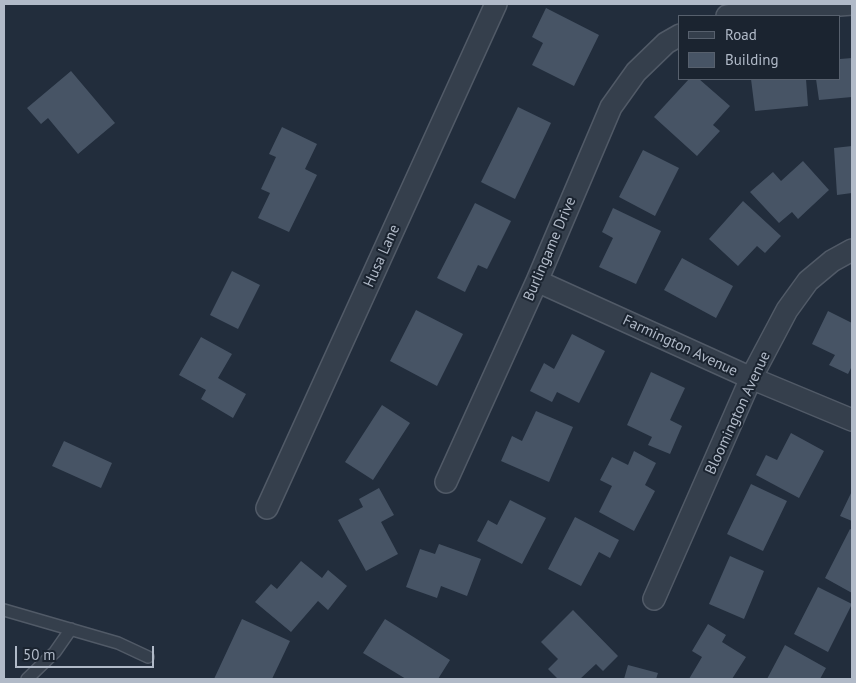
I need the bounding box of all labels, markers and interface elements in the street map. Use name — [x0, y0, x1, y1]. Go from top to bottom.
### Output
legend — [678, 15, 841, 80]
text: Road — [725, 25, 757, 44]
text: Building — [725, 50, 779, 69]
street label: Burlingame Drive — [520, 194, 580, 304]
street label: Husa Lane — [360, 222, 404, 290]
street label: Farmington Avenue — [620, 311, 740, 381]
street label: Bloomington Avenue — [702, 349, 774, 477]
scale bar — [18, 636, 156, 668]
text: 50 m — [23, 645, 56, 664]

